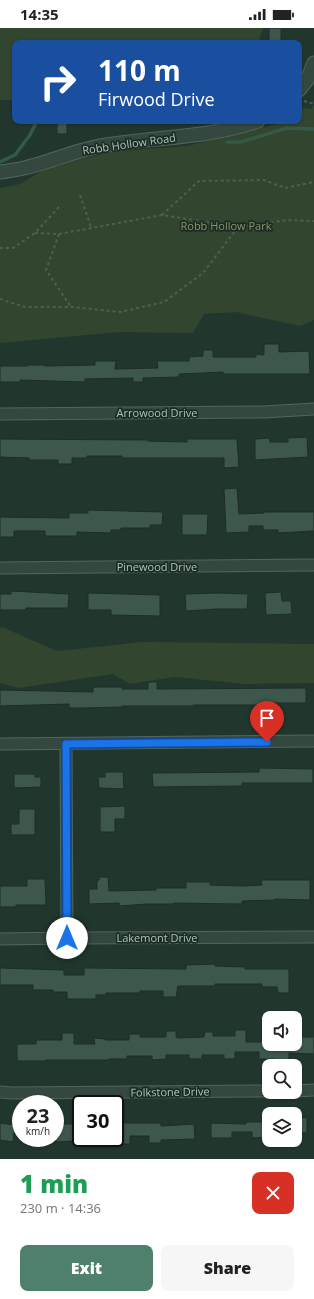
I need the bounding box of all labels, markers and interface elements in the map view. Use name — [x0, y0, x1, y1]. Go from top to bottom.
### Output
text: 14:35 — [20, 4, 59, 24]
text: 110 m — [98, 51, 181, 89]
icon: right — [32, 56, 84, 108]
text: Firwood Drive — [98, 87, 215, 111]
street label: Robb Hollow Road — [81, 130, 177, 157]
park label: Robb Hollow Park — [180, 218, 272, 233]
street label: Arrowood Drive — [117, 405, 197, 420]
street label: Pinewood Drive — [117, 559, 197, 574]
pin — [250, 701, 284, 742]
icon: arrive — [256, 707, 278, 729]
position arrow — [46, 917, 88, 959]
street label: Lakemont Drive — [116, 930, 198, 945]
map controls — [262, 1011, 302, 1147]
button: sound — [262, 1011, 302, 1051]
button: search — [262, 1059, 302, 1099]
street label: Folkstone Drive — [130, 1083, 210, 1100]
speed limit sign: 30 — [72, 1095, 124, 1147]
text: 23 — [27, 1102, 49, 1129]
button: layers — [262, 1107, 302, 1147]
text: km/h — [26, 1124, 50, 1138]
text: 1 min — [20, 1167, 88, 1200]
button: close — [252, 1172, 294, 1214]
text: 230 m · 14:36 — [20, 1199, 101, 1217]
button: Exit — [20, 1245, 153, 1291]
button: Share — [161, 1245, 294, 1291]

